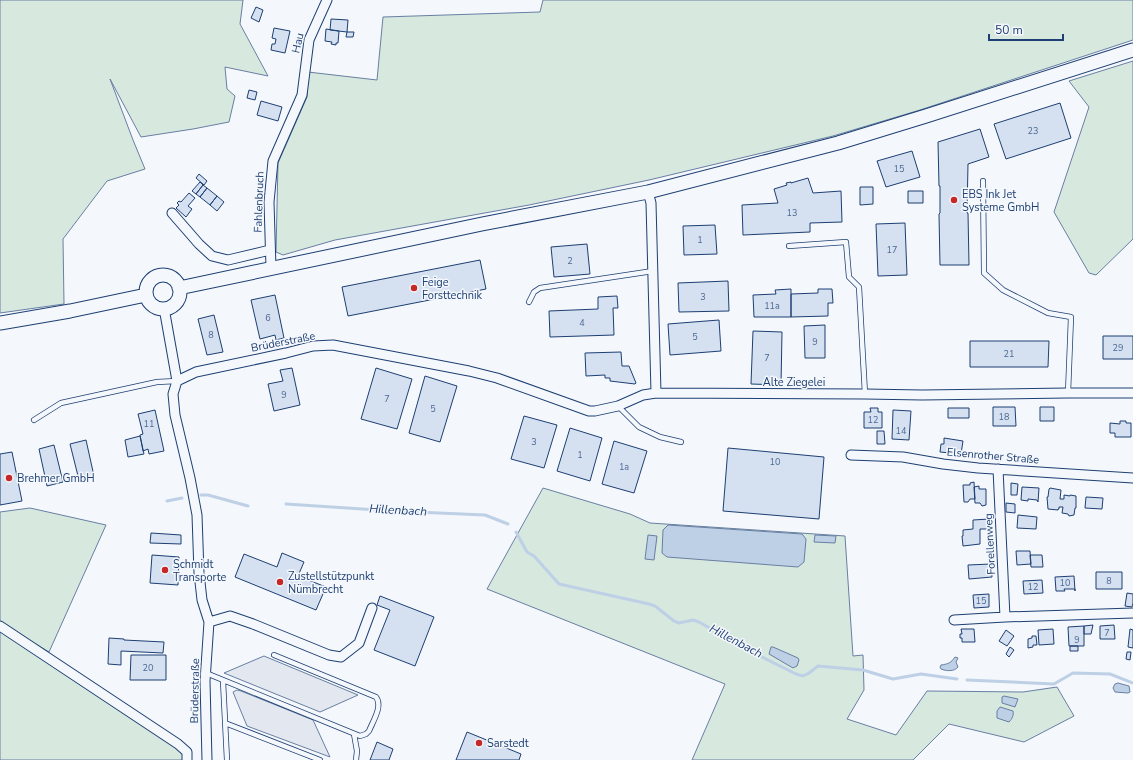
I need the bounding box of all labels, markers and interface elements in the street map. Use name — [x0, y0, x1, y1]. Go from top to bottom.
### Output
scale bar — [989, 16, 1063, 42]
text: 50 m — [995, 22, 1023, 38]
street label: Hau — [288, 31, 308, 55]
house number: 23 — [1028, 125, 1038, 137]
house number: 15 — [894, 163, 904, 175]
street label: Fahlenbruch — [250, 171, 268, 233]
place label: EBS Ink Jet Systeme GmbH — [962, 187, 1039, 215]
marker: EBS Ink Jet Systeme GmbH — [949, 195, 959, 205]
house number: 13 — [787, 207, 797, 219]
house number: 1 — [697, 234, 703, 246]
house number: 17 — [887, 244, 897, 256]
house number: 2 — [567, 255, 573, 267]
place label: Feige Forsttechnik — [422, 275, 483, 303]
marker: Feige Forsttechnik — [409, 283, 419, 293]
house number: 3 — [700, 291, 706, 303]
house number: 11a — [764, 300, 780, 312]
house number: 6 — [265, 312, 271, 324]
house number: 4 — [579, 317, 585, 329]
street label: Brüderstraße — [250, 328, 317, 356]
house number: 8 — [208, 329, 214, 341]
house number: 5 — [692, 331, 698, 343]
house number: 9 — [812, 336, 818, 348]
house number: 29 — [1113, 342, 1123, 354]
house number: 21 — [1004, 348, 1014, 360]
house number: 7 — [764, 352, 770, 364]
street label: Alte Ziegelei — [763, 375, 825, 390]
house number: 9 — [281, 389, 287, 401]
house number: 7 — [384, 393, 390, 405]
house number: 5 — [430, 403, 436, 415]
house number: 18 — [999, 411, 1009, 423]
house number: 12 — [868, 414, 878, 426]
house number: 11 — [144, 418, 154, 430]
house number: 14 — [896, 425, 907, 437]
house number: 3 — [531, 436, 537, 448]
street label: Elsenrother Straße — [946, 444, 1040, 468]
house number: 1 — [577, 449, 583, 461]
house number: 10 — [770, 456, 780, 468]
house number: 1a — [619, 461, 629, 473]
place label: Brehmer GmbH — [17, 471, 95, 486]
marker: Brehmer GmbH — [4, 473, 14, 483]
water label: Hillenbach — [369, 500, 428, 520]
street label: Forellenweg — [981, 513, 999, 575]
place label: Schmidt Transporte — [173, 557, 227, 585]
marker: Schmidt Transporte — [160, 565, 170, 575]
place label: Zustellstützpunkt Nümbrecht — [288, 569, 374, 597]
house number: 8 — [1106, 575, 1112, 587]
marker: Zustellstützpunkt Nümbrecht — [275, 577, 285, 587]
house number: 10 — [1060, 577, 1070, 589]
house number: 12 — [1028, 581, 1038, 593]
house number: 15 — [976, 595, 986, 607]
water label: Hillenbach — [707, 620, 765, 662]
house number: 7 — [1104, 627, 1110, 639]
house number: 9 — [1074, 634, 1080, 646]
street label: Brüderstraße — [187, 658, 203, 724]
house number: 20 — [143, 662, 153, 674]
place label: Sarstedt — [487, 736, 529, 751]
marker: Sarstedt — [474, 738, 484, 748]

